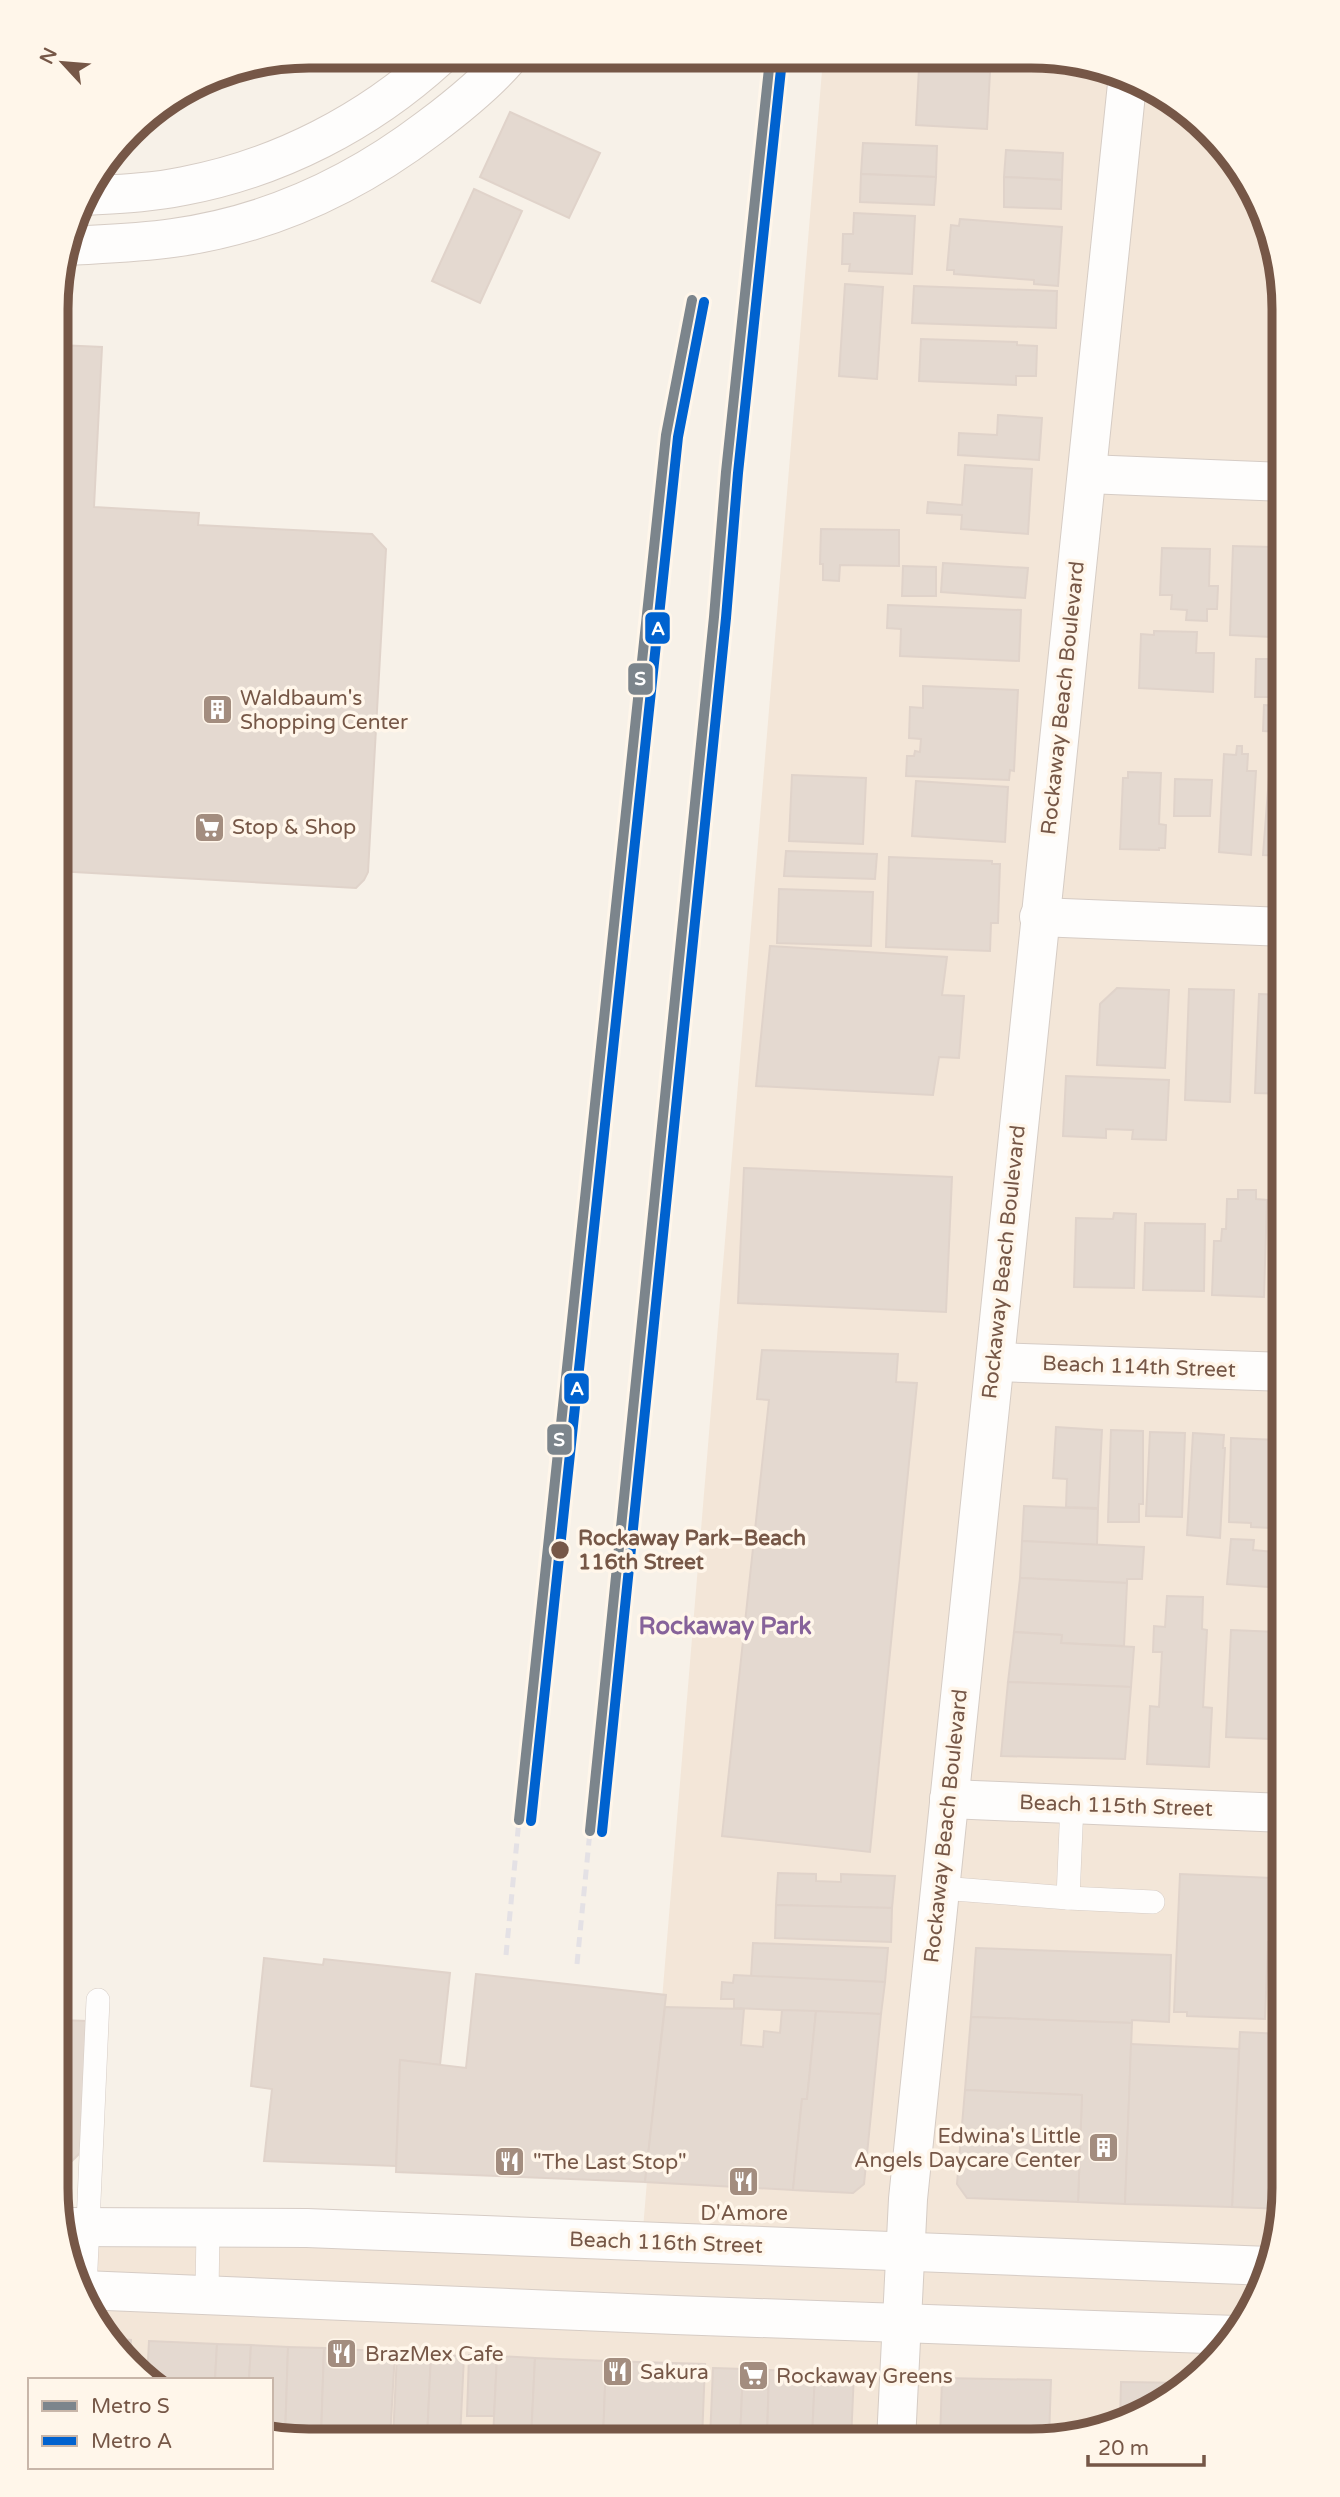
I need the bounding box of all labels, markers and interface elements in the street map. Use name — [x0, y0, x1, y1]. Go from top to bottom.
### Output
north arrow — [28, 28, 98, 98]
text: N — [35, 44, 62, 68]
street label: Rockaway Beach Boulevard — [1036, 560, 1090, 836]
line badge: A — [644, 611, 671, 645]
text: A — [651, 618, 665, 640]
line badge: S — [627, 662, 654, 696]
text: S — [634, 668, 646, 690]
place label: Waldbaum's Shopping Center — [240, 686, 408, 735]
building icon: Waldbaum's Shopping Center — [200, 693, 234, 727]
supermarket icon: Stop & Shop — [192, 810, 226, 844]
place label: Stop & Shop — [232, 815, 356, 840]
street label: Rockaway Beach Boulevard — [977, 1124, 1031, 1400]
street label: Beach 114th Street — [1042, 1351, 1236, 1383]
line badge: A — [563, 1372, 590, 1405]
text: A — [570, 1378, 584, 1400]
line badge: S — [546, 1423, 573, 1456]
text: S — [553, 1429, 565, 1451]
place label: Rockaway Park–Beach 116th Street — [578, 1526, 806, 1575]
marker: Rockaway Park–Beach 116th Street — [549, 1539, 571, 1561]
district label: Rockaway Park — [638, 1612, 812, 1641]
street label: Rockaway Beach Boulevard — [919, 1688, 973, 1964]
street label: Beach 115th Street — [1019, 1790, 1213, 1822]
place label: Edwina's Little Angels Daycare Center — [854, 2124, 1081, 2173]
building icon: Edwina's Little Angels Daycare Center — [1087, 2131, 1121, 2165]
restaurant icon: "The Last Stop" — [493, 2145, 527, 2179]
place label: "The Last Stop" — [533, 2150, 687, 2175]
restaurant icon: D'Amore — [727, 2164, 761, 2198]
place label: D'Amore — [700, 2201, 788, 2226]
street label: Beach 116th Street — [569, 2227, 763, 2259]
restaurant icon: BrazMex Cafe — [325, 2337, 359, 2371]
place label: BrazMex Cafe — [365, 2342, 504, 2367]
restaurant icon: Sakura — [600, 2355, 634, 2389]
supermarket icon: Rockaway Greens — [736, 2359, 770, 2393]
place label: Sakura — [640, 2360, 709, 2385]
place label: Rockaway Greens — [776, 2364, 953, 2389]
legend — [28, 2378, 273, 2469]
text: Metro S — [91, 2394, 170, 2419]
scale bar — [1088, 2424, 1204, 2468]
text: Metro A — [91, 2429, 173, 2454]
text: 20 m — [1098, 2436, 1149, 2461]

